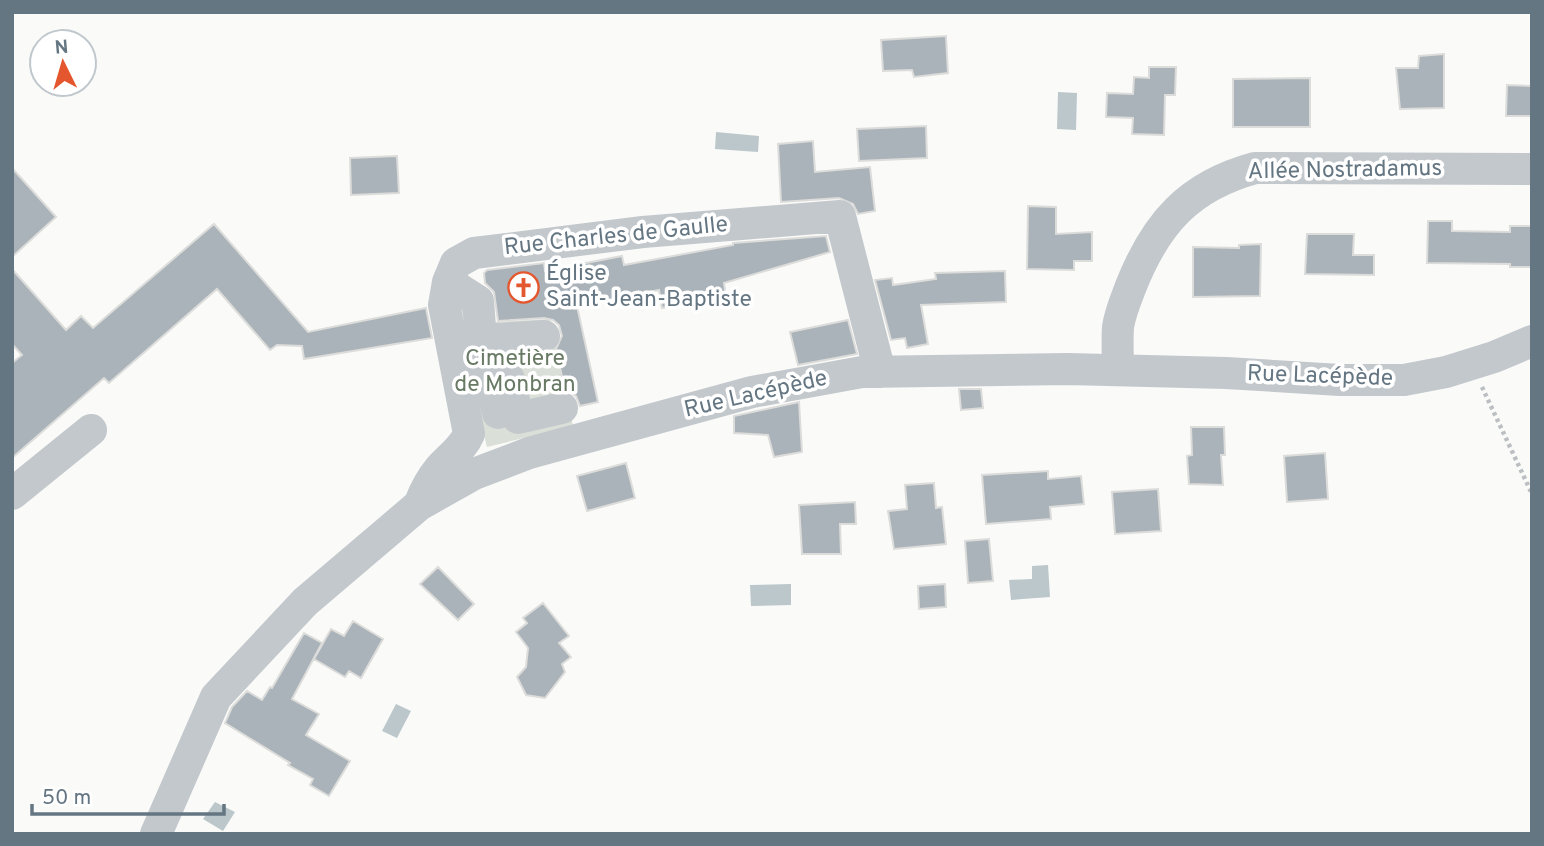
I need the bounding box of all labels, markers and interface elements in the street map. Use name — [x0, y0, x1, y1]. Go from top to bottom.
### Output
north arrow — [28, 28, 98, 98]
text: N — [54, 36, 70, 61]
street label: Allée Nostradamus — [1247, 155, 1443, 187]
street label: Rue Charles de Gaulle — [503, 211, 729, 263]
place label: Église Saint-Jean-Baptiste — [546, 259, 752, 315]
church icon: Église Saint-Jean-Baptiste — [506, 270, 540, 304]
park label: Cimetière de Monbran — [454, 345, 576, 400]
street label: Rue Lacépède — [1247, 360, 1393, 394]
street label: Rue Lacépède — [682, 364, 830, 426]
scale bar — [32, 772, 224, 816]
text: 50 m — [42, 785, 91, 812]

